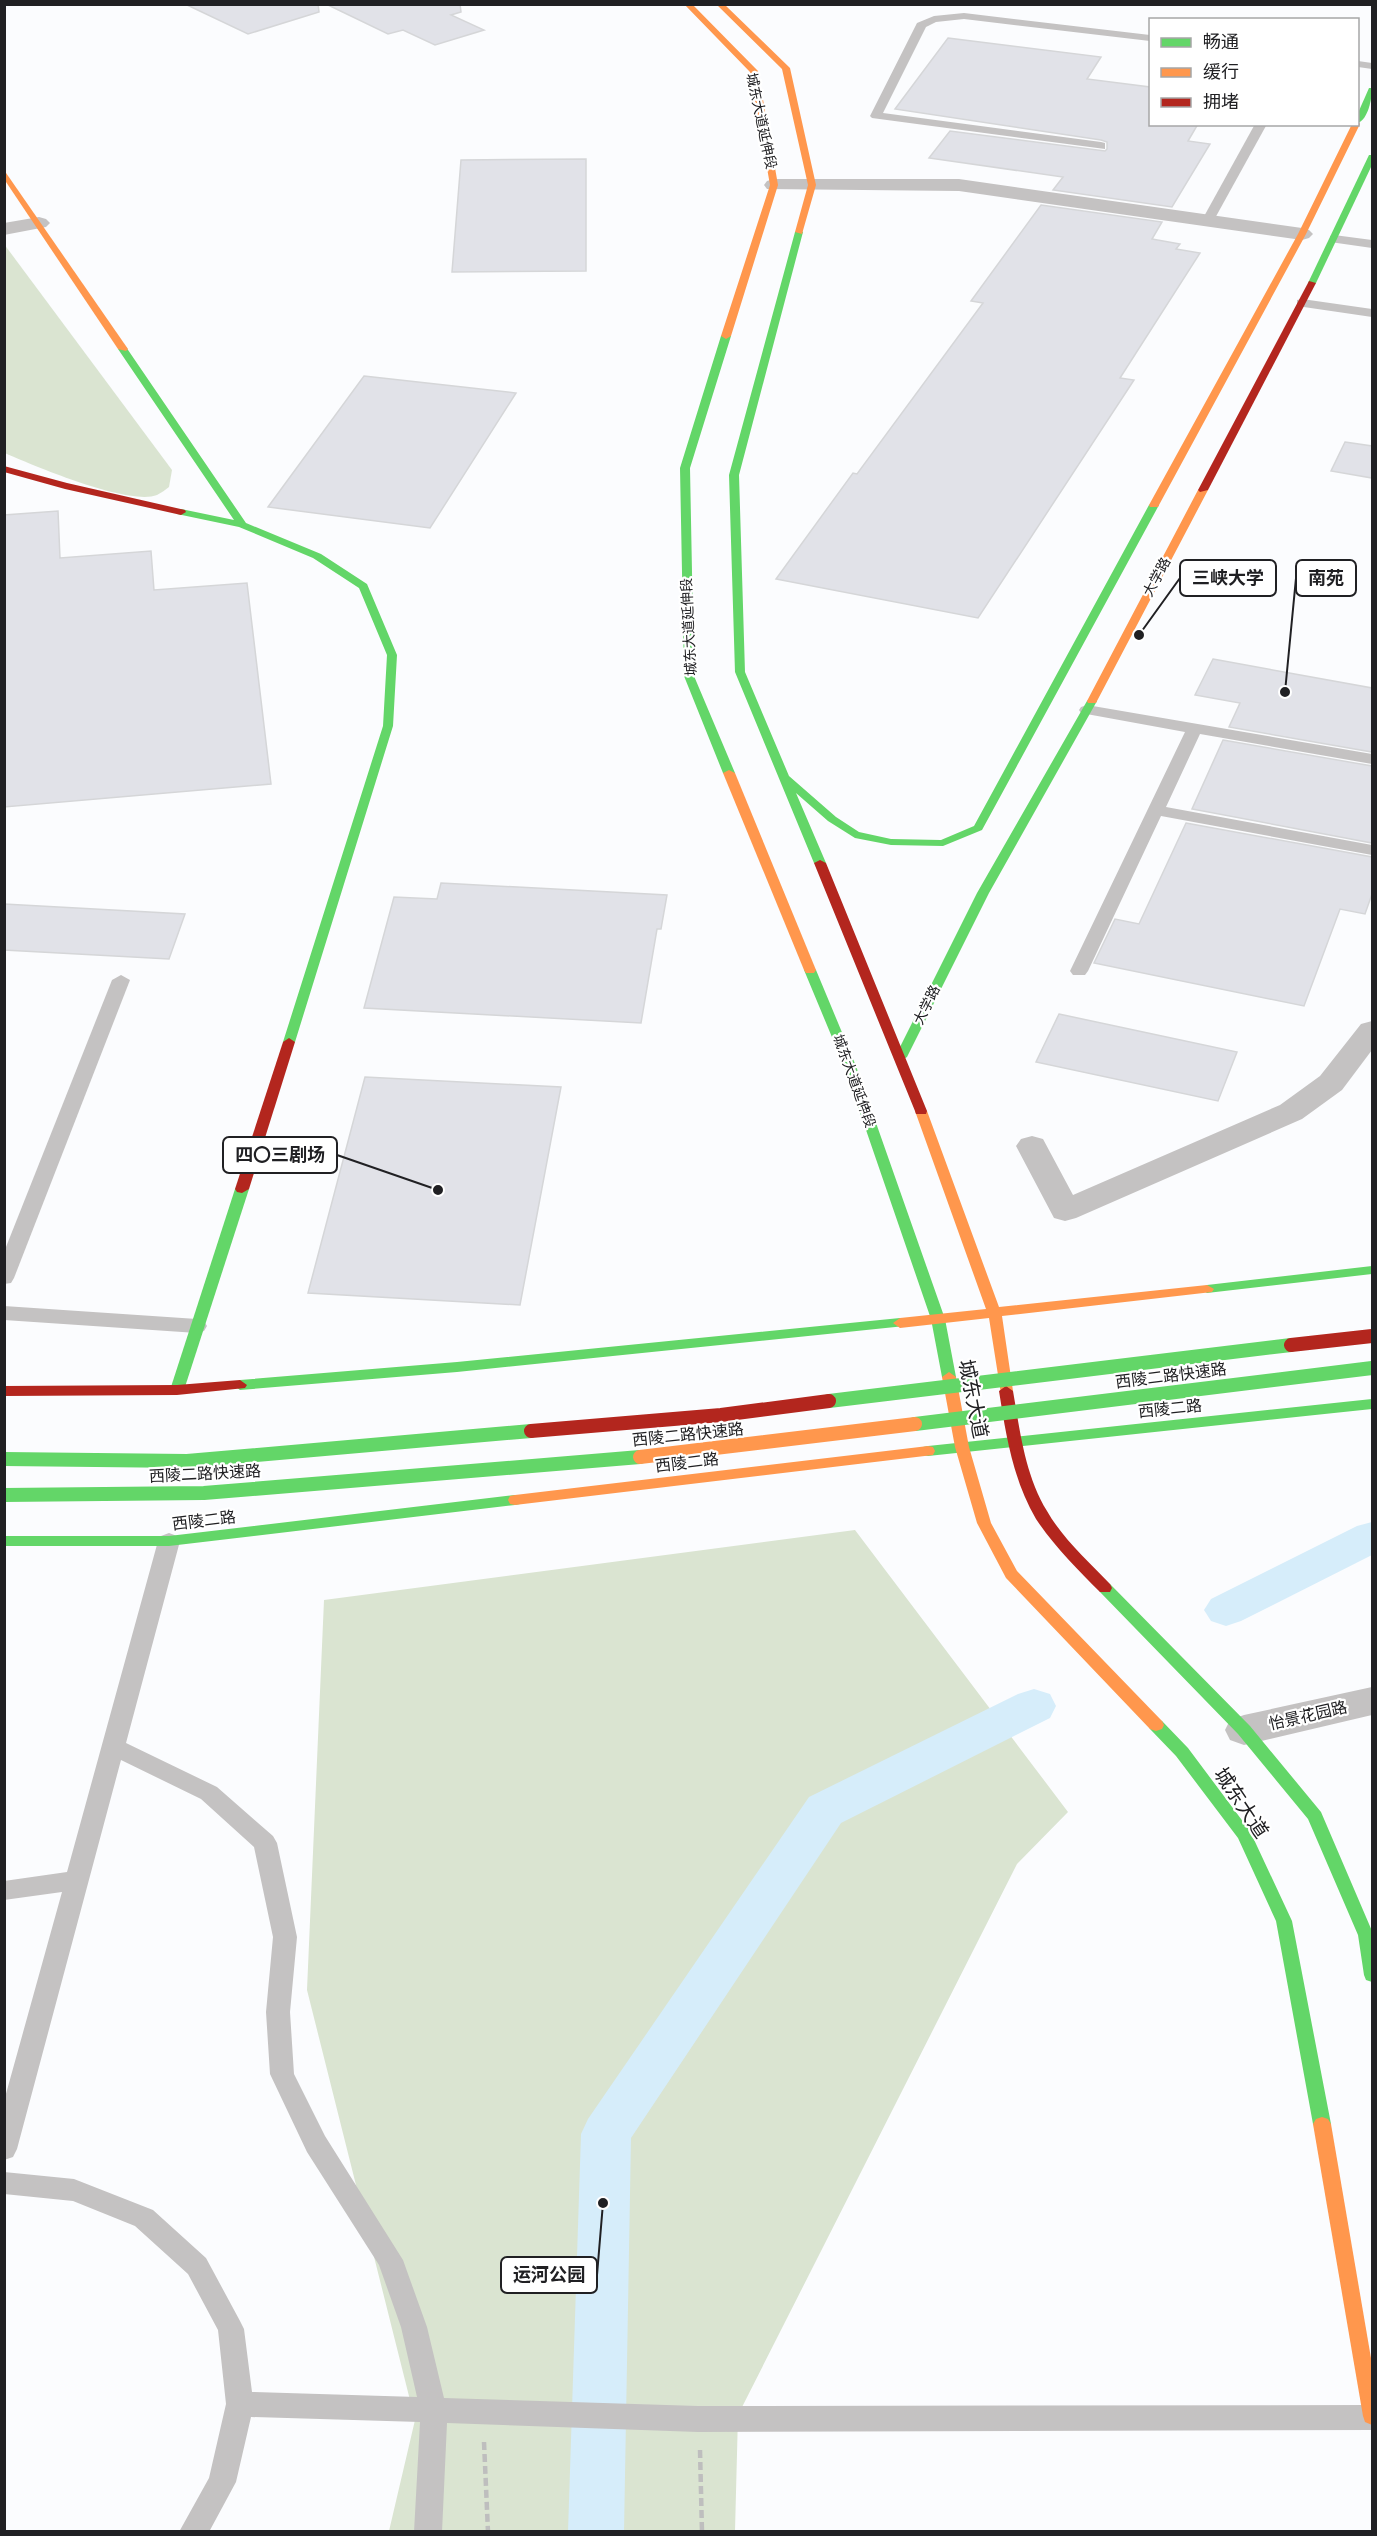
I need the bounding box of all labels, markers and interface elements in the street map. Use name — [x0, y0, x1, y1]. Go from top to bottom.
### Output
legend — [1149, 18, 1359, 126]
text: 畅通 — [1203, 30, 1239, 54]
text: 缓行 — [1203, 60, 1239, 84]
street label: 城东大道延伸段 — [742, 71, 780, 171]
text: 拥堵 — [1203, 90, 1239, 114]
street label: 大学路 — [1139, 554, 1175, 600]
callout: 三峡大学 — [1180, 560, 1276, 596]
callout: 南苑 — [1296, 560, 1356, 596]
text: 三峡大学 — [1192, 566, 1264, 590]
text: 南苑 — [1308, 566, 1344, 590]
street label: 城东大道延伸段 — [677, 578, 701, 676]
street label: 大学路 — [909, 982, 945, 1028]
street label: 城东大道延伸段 — [828, 1032, 880, 1130]
callout: 四〇三剧场 — [223, 1137, 337, 1173]
text: 四〇三剧场 — [235, 1143, 325, 1167]
street label: 城东大道 — [952, 1357, 994, 1441]
street label: 西陵二路快速路 — [1114, 1358, 1228, 1394]
street label: 西陵二路 — [1137, 1395, 1203, 1423]
street label: 西陵二路快速路 — [631, 1418, 745, 1452]
street label: 西陵二路 — [654, 1448, 720, 1478]
street label: 西陵二路快速路 — [148, 1460, 262, 1488]
street label: 西陵二路 — [171, 1506, 237, 1536]
street label: 怡景花园路 — [1267, 1696, 1349, 1736]
street label: 城东大道 — [1207, 1762, 1275, 1844]
callout: 运河公园 — [501, 2257, 597, 2293]
text: 运河公园 — [513, 2263, 585, 2287]

